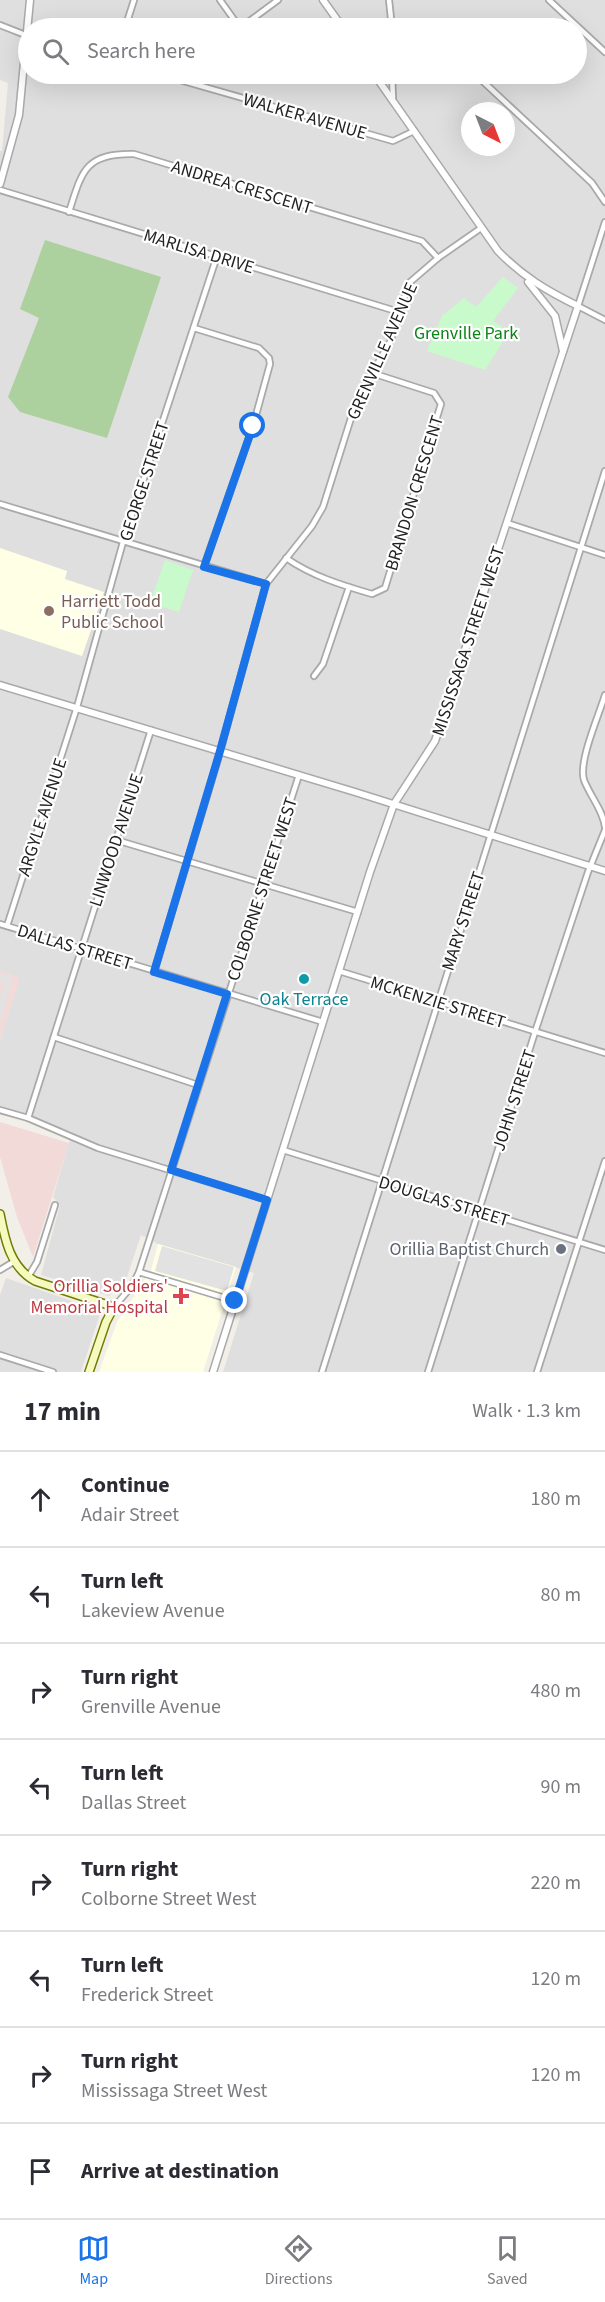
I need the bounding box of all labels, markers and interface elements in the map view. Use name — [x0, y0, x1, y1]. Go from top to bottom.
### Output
search box — [18, 18, 587, 84]
icon: search — [39, 35, 72, 68]
text: Search here — [87, 35, 195, 67]
street label: WALKER AVENUE — [240, 87, 370, 146]
north arrow — [461, 102, 515, 156]
street label: ANDREA CRESCENT — [168, 154, 316, 221]
street label: MARLISA DRIVE — [141, 223, 257, 280]
street label: GRENVILLE AVENUE — [341, 278, 424, 424]
park label: Grenville Park — [414, 321, 518, 346]
route start — [239, 412, 265, 438]
street label: BRANDON CRESCENT — [379, 412, 450, 574]
street label: GEORGE STREET — [113, 418, 176, 544]
street label: MISSISSAGA STREET WEST — [426, 543, 511, 739]
place label: Harriett Todd Public School — [61, 589, 163, 635]
marker: Harriett Todd Public School — [42, 604, 56, 618]
street label: ARGYLE AVENUE — [12, 755, 73, 879]
street label: LINWOOD AVENUE — [83, 770, 150, 910]
street label: COLBORNE STREET WEST — [221, 794, 304, 984]
street label: MARY STREET — [436, 868, 491, 974]
street label: DALLAS STREET — [14, 918, 136, 977]
street label: MCKENZIE STREET — [367, 970, 509, 1035]
marker: Oak Terrace — [297, 972, 311, 986]
place label: Oak Terrace — [260, 987, 348, 1012]
street label: JOHN STREET — [486, 1046, 543, 1154]
street label: DOUGLAS STREET — [376, 1170, 513, 1233]
place label: Orillia Baptist Church — [389, 1237, 549, 1262]
marker: Orillia Baptist Church — [554, 1242, 568, 1256]
place label: Orillia Soldiers' Memorial Hospital — [31, 1274, 168, 1320]
marker: Orillia Soldiers' Memorial Hospital — [172, 1287, 190, 1305]
route end — [221, 1287, 247, 1313]
text: 17 min — [24, 1393, 101, 1430]
text: Walk · 1.3 km — [472, 1397, 581, 1425]
text: Continue — [81, 1469, 170, 1501]
icon: ahead — [24, 1483, 57, 1516]
text: 180 m — [531, 1485, 581, 1513]
text: Adair Street — [81, 1501, 179, 1529]
text: Turn left — [81, 1565, 163, 1597]
icon: left — [24, 1579, 57, 1612]
text: 80 m — [541, 1581, 581, 1609]
text: Lakeview Avenue — [81, 1597, 225, 1625]
text: Turn right — [81, 1661, 178, 1693]
icon: right — [24, 1675, 57, 1708]
text: 480 m — [531, 1677, 581, 1705]
text: Grenville Avenue — [81, 1693, 221, 1721]
text: Turn left — [81, 1757, 163, 1789]
icon: left — [24, 1771, 57, 1804]
text: 90 m — [541, 1773, 581, 1801]
text: Dallas Street — [81, 1789, 186, 1817]
text: Turn right — [81, 1853, 178, 1885]
icon: right — [24, 1867, 57, 1900]
text: 220 m — [531, 1869, 581, 1897]
text: Colborne Street West — [81, 1885, 257, 1913]
text: Turn left — [81, 1949, 163, 1981]
icon: left — [24, 1963, 57, 1996]
text: 120 m — [531, 1965, 581, 1993]
text: Frederick Street — [81, 1981, 213, 2009]
text: Turn right — [81, 2045, 178, 2077]
icon: right — [24, 2059, 57, 2092]
text: 120 m — [531, 2061, 581, 2089]
text: Mississaga Street West — [81, 2077, 267, 2105]
icon: arrive — [24, 2155, 57, 2188]
text: Arrive at destination — [81, 2155, 279, 2187]
tab: Map — [77, 2232, 110, 2290]
tab: Directions — [265, 2232, 332, 2290]
tab: Saved — [487, 2232, 528, 2290]

